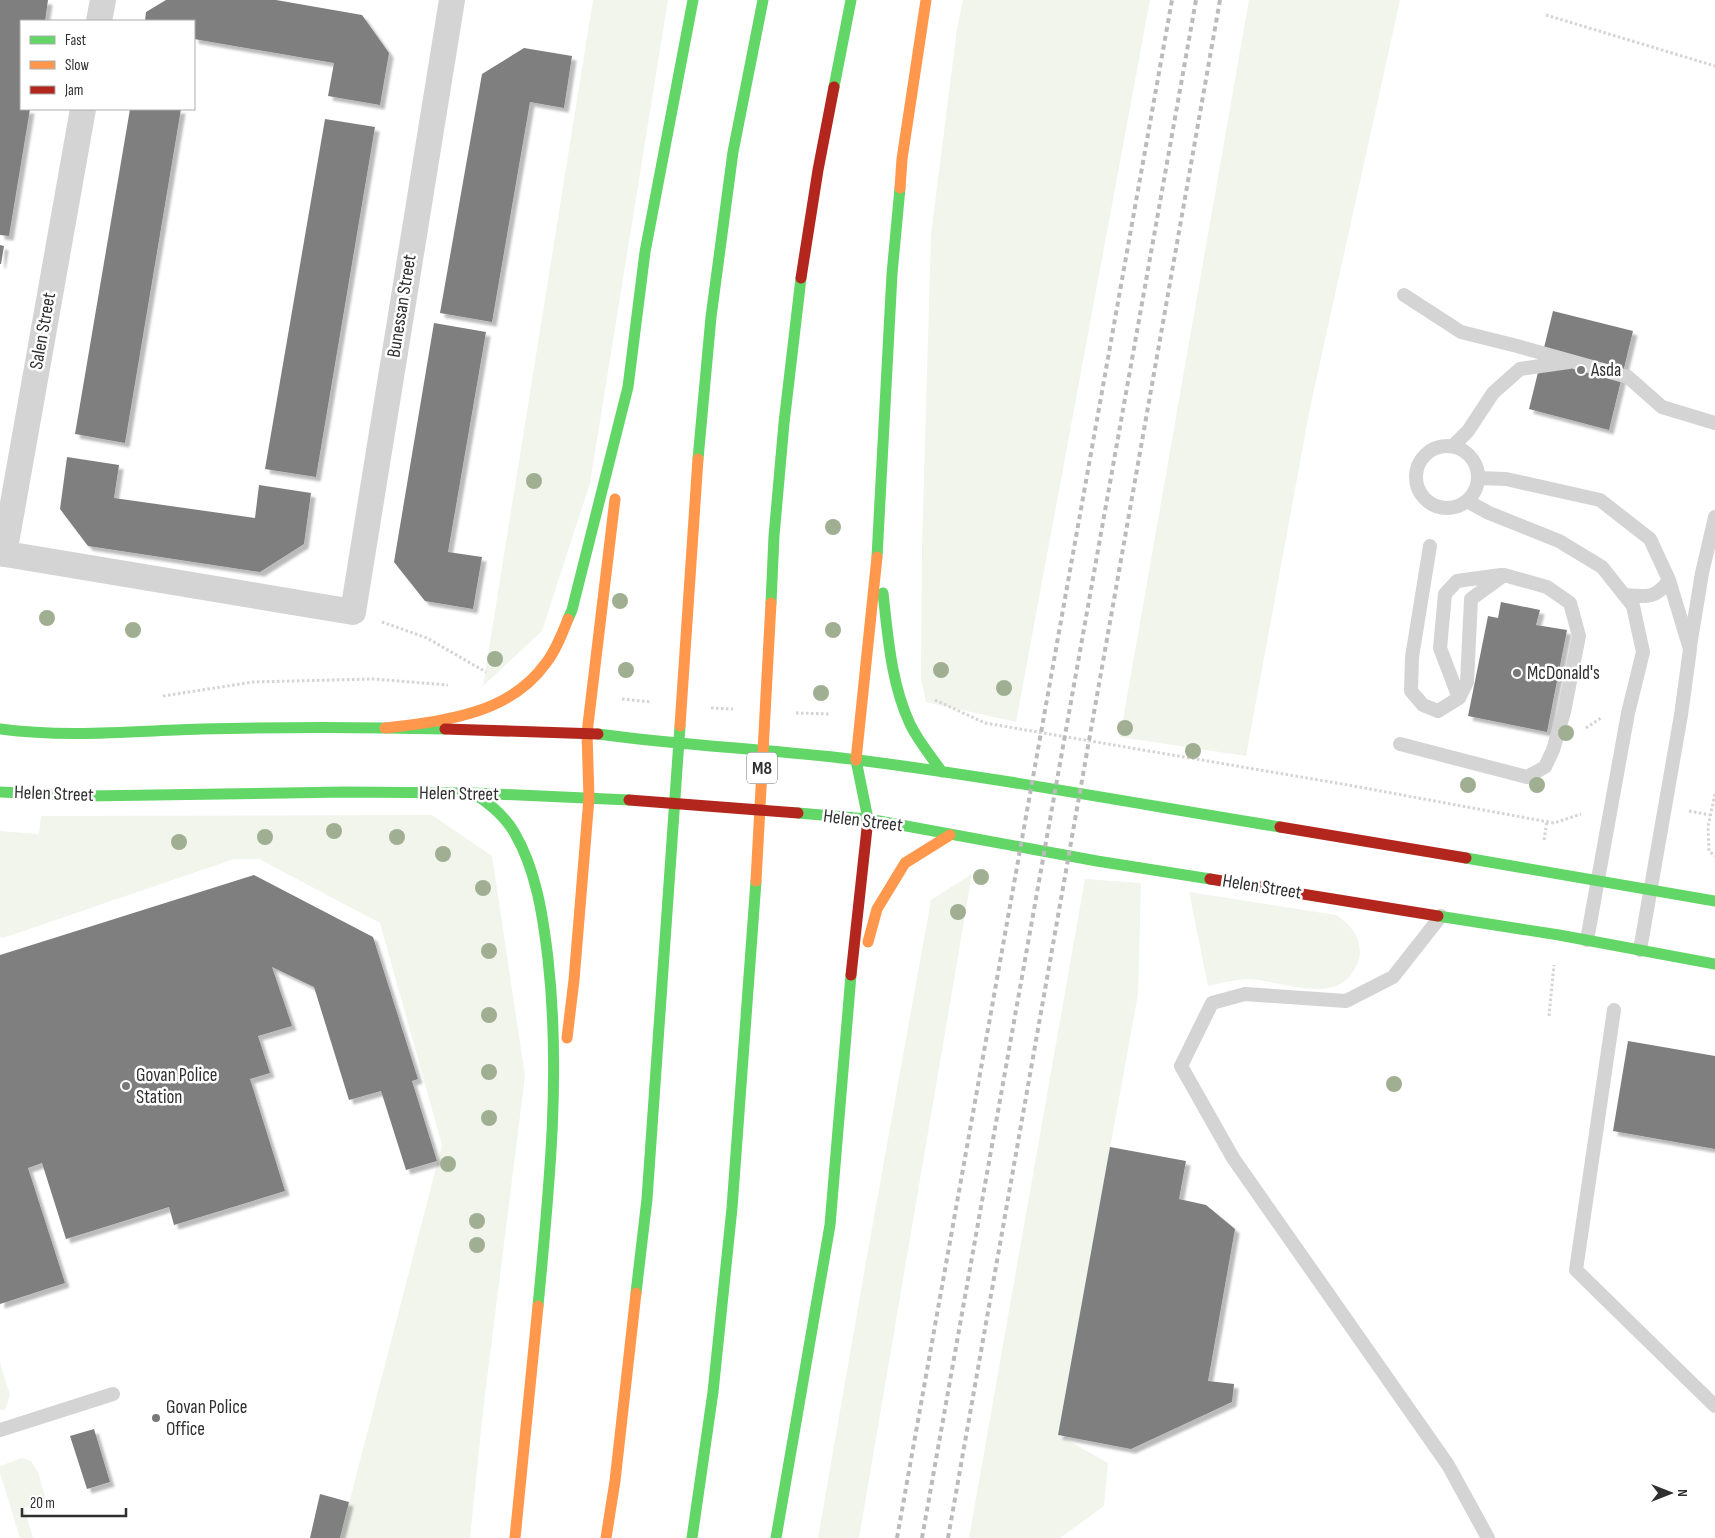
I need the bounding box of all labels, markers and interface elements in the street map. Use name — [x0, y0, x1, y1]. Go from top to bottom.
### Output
legend — [20, 20, 195, 110]
text: Fast — [65, 31, 87, 50]
text: Slow — [65, 56, 89, 75]
text: Jam — [64, 81, 83, 100]
street label: Bunessan Street — [382, 253, 422, 359]
street label: Salen Street — [25, 290, 61, 371]
place label: Asda — [1590, 359, 1621, 382]
marker: Asda — [1575, 364, 1587, 376]
place label: McDonald's — [1527, 662, 1600, 685]
marker: McDonald's — [1511, 667, 1523, 679]
road number: M8 — [747, 752, 777, 784]
street label: Helen Street — [14, 781, 94, 807]
street label: Helen Street — [419, 782, 499, 806]
street label: Helen Street — [822, 805, 904, 837]
street label: Helen Street — [1221, 869, 1303, 905]
place label: Govan Police Station — [136, 1064, 217, 1109]
marker: Govan Police Station — [120, 1080, 132, 1092]
place label: Govan Police Office — [166, 1396, 247, 1441]
marker: Govan Police Office — [150, 1412, 162, 1424]
north arrow — [1645, 1468, 1695, 1518]
scale bar — [22, 1486, 126, 1518]
text: N — [1674, 1489, 1691, 1497]
text: 20 m — [30, 1494, 55, 1513]

